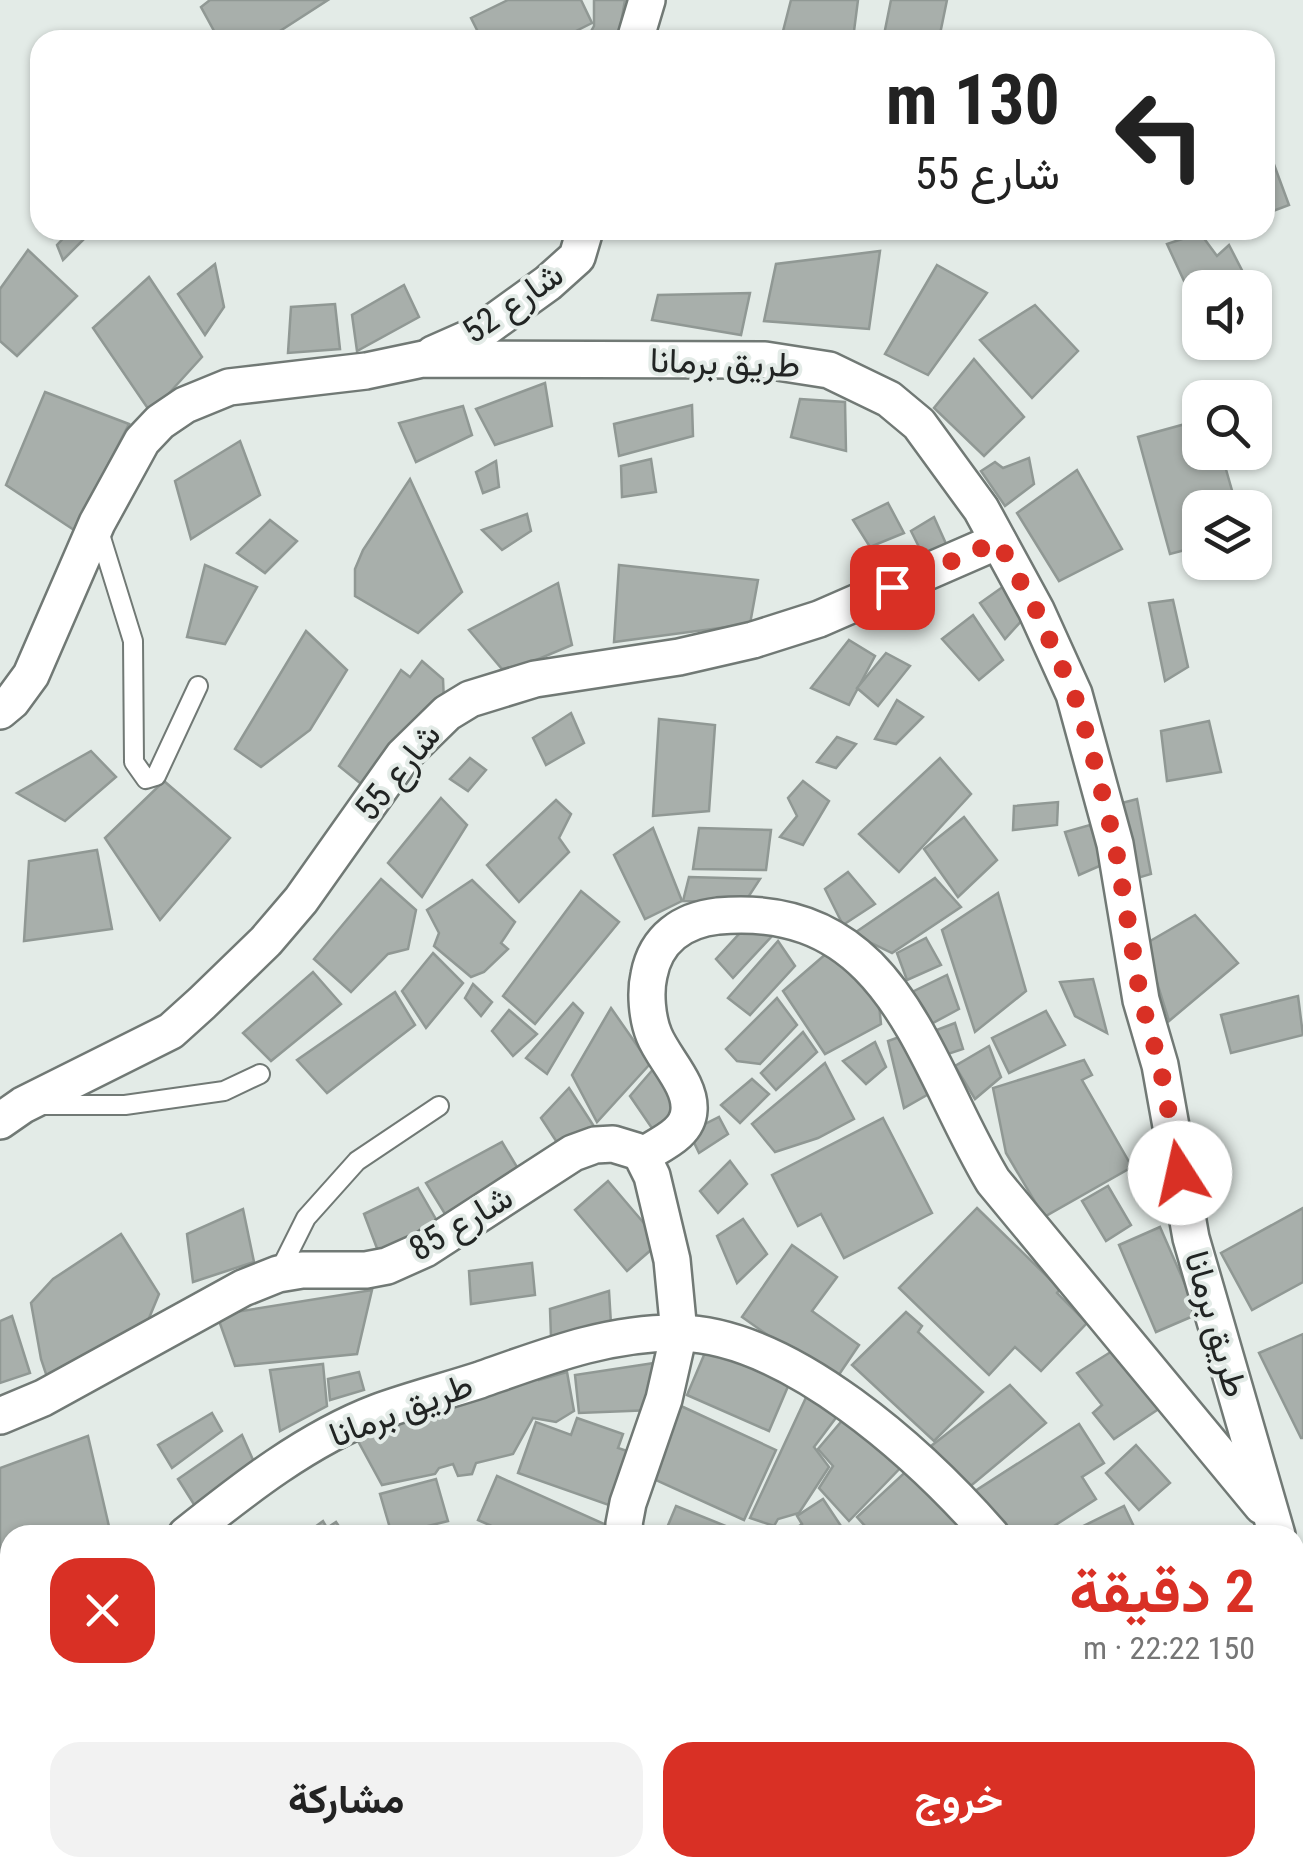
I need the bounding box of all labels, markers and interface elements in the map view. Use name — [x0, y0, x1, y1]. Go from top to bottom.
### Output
text: 130 m — [886, 59, 1060, 141]
icon: left — [1095, 70, 1225, 200]
text: شارع 55 — [915, 147, 1060, 200]
street label: شارع 52 — [455, 254, 573, 355]
map controls — [1182, 270, 1272, 580]
button: sound — [1182, 270, 1272, 360]
street label: طريق برمانا — [649, 340, 801, 387]
button: search — [1182, 380, 1272, 470]
button: layers — [1182, 490, 1272, 580]
pin — [850, 545, 935, 630]
icon: arrive — [865, 560, 920, 615]
street label: شارع 55 — [347, 715, 452, 831]
position arrow — [1128, 1121, 1232, 1225]
street label: شارع 85 — [402, 1176, 522, 1272]
street label: طريق برمانا — [1175, 1246, 1256, 1402]
street label: طريق برمانا — [323, 1364, 479, 1457]
text: 2 دقيقة — [1069, 1556, 1255, 1627]
button: close — [50, 1558, 155, 1663]
text: 150 m · 22:22 — [1083, 1629, 1255, 1667]
button: مشاركة — [50, 1742, 643, 1857]
button: خروج — [663, 1742, 1255, 1857]

